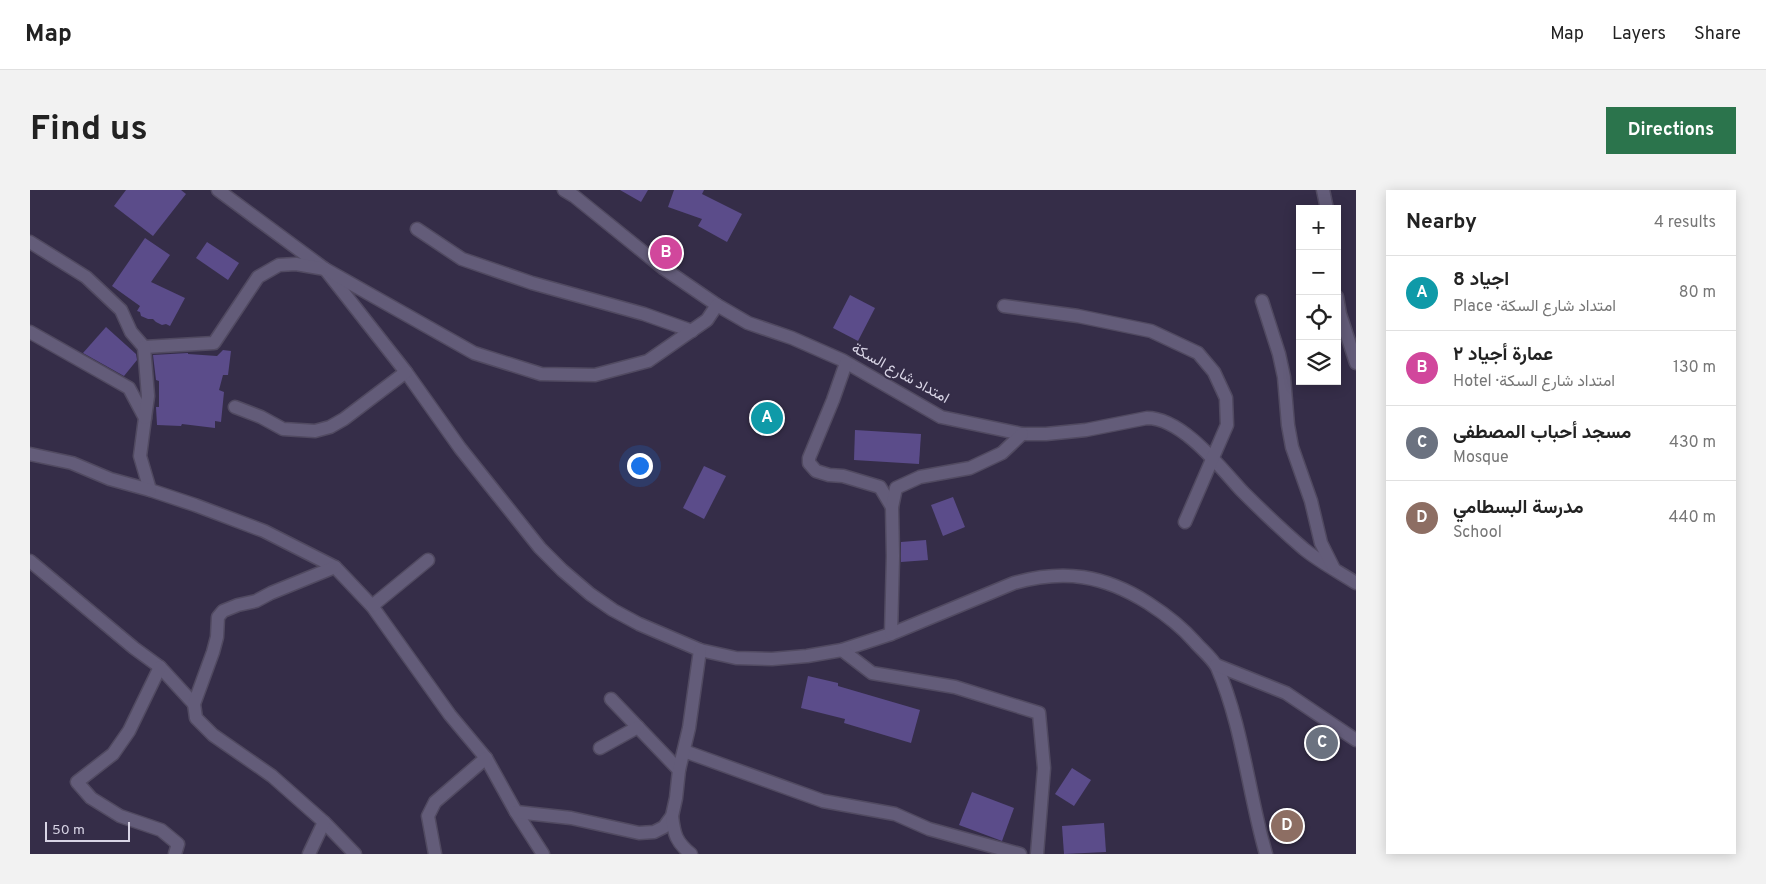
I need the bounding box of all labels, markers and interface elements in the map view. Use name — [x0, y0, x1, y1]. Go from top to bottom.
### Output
text: Map — [25, 20, 72, 50]
text: Map — [1550, 23, 1584, 46]
text: Layers — [1612, 23, 1666, 46]
text: Share — [1694, 23, 1741, 46]
button: Directions — [1606, 107, 1736, 154]
text: Find us — [30, 108, 148, 152]
map controls — [1296, 205, 1341, 385]
button: + — [1296, 205, 1341, 250]
text: Nearby — [1406, 209, 1477, 236]
text: 4 results — [1654, 213, 1716, 233]
pin: B — [650, 234, 682, 272]
button: − — [1296, 250, 1341, 295]
text: اجياد 8 — [1453, 268, 1509, 292]
text: A — [1416, 283, 1428, 303]
text: 80 m — [1679, 283, 1716, 303]
button: locate — [1296, 295, 1341, 340]
text: Place · امتداد شارع السكة — [1453, 297, 1616, 317]
street label: امتداد شارع السكة — [848, 339, 952, 409]
button: layers — [1296, 340, 1341, 385]
text: عمارة أجياد ٢ — [1453, 343, 1553, 367]
text: B — [1416, 358, 1428, 378]
text: 130 m — [1673, 358, 1716, 378]
text: Hotel · امتداد شارع السكة — [1453, 372, 1615, 392]
pin: A — [751, 399, 783, 437]
text: مسجد أحباب المصطفى — [1453, 421, 1631, 445]
text: C — [1417, 433, 1427, 453]
text: 430 m — [1669, 433, 1716, 453]
text: Mosque — [1453, 448, 1509, 468]
your location — [627, 453, 653, 479]
text: مدرسة البسطامي — [1453, 496, 1584, 520]
text: D — [1416, 508, 1428, 528]
text: 440 m — [1669, 508, 1716, 528]
text: School — [1453, 523, 1502, 543]
pin: C — [1306, 724, 1338, 762]
pin: D — [1271, 807, 1303, 845]
scale bar — [45, 819, 130, 842]
text: 50 m — [52, 822, 85, 839]

